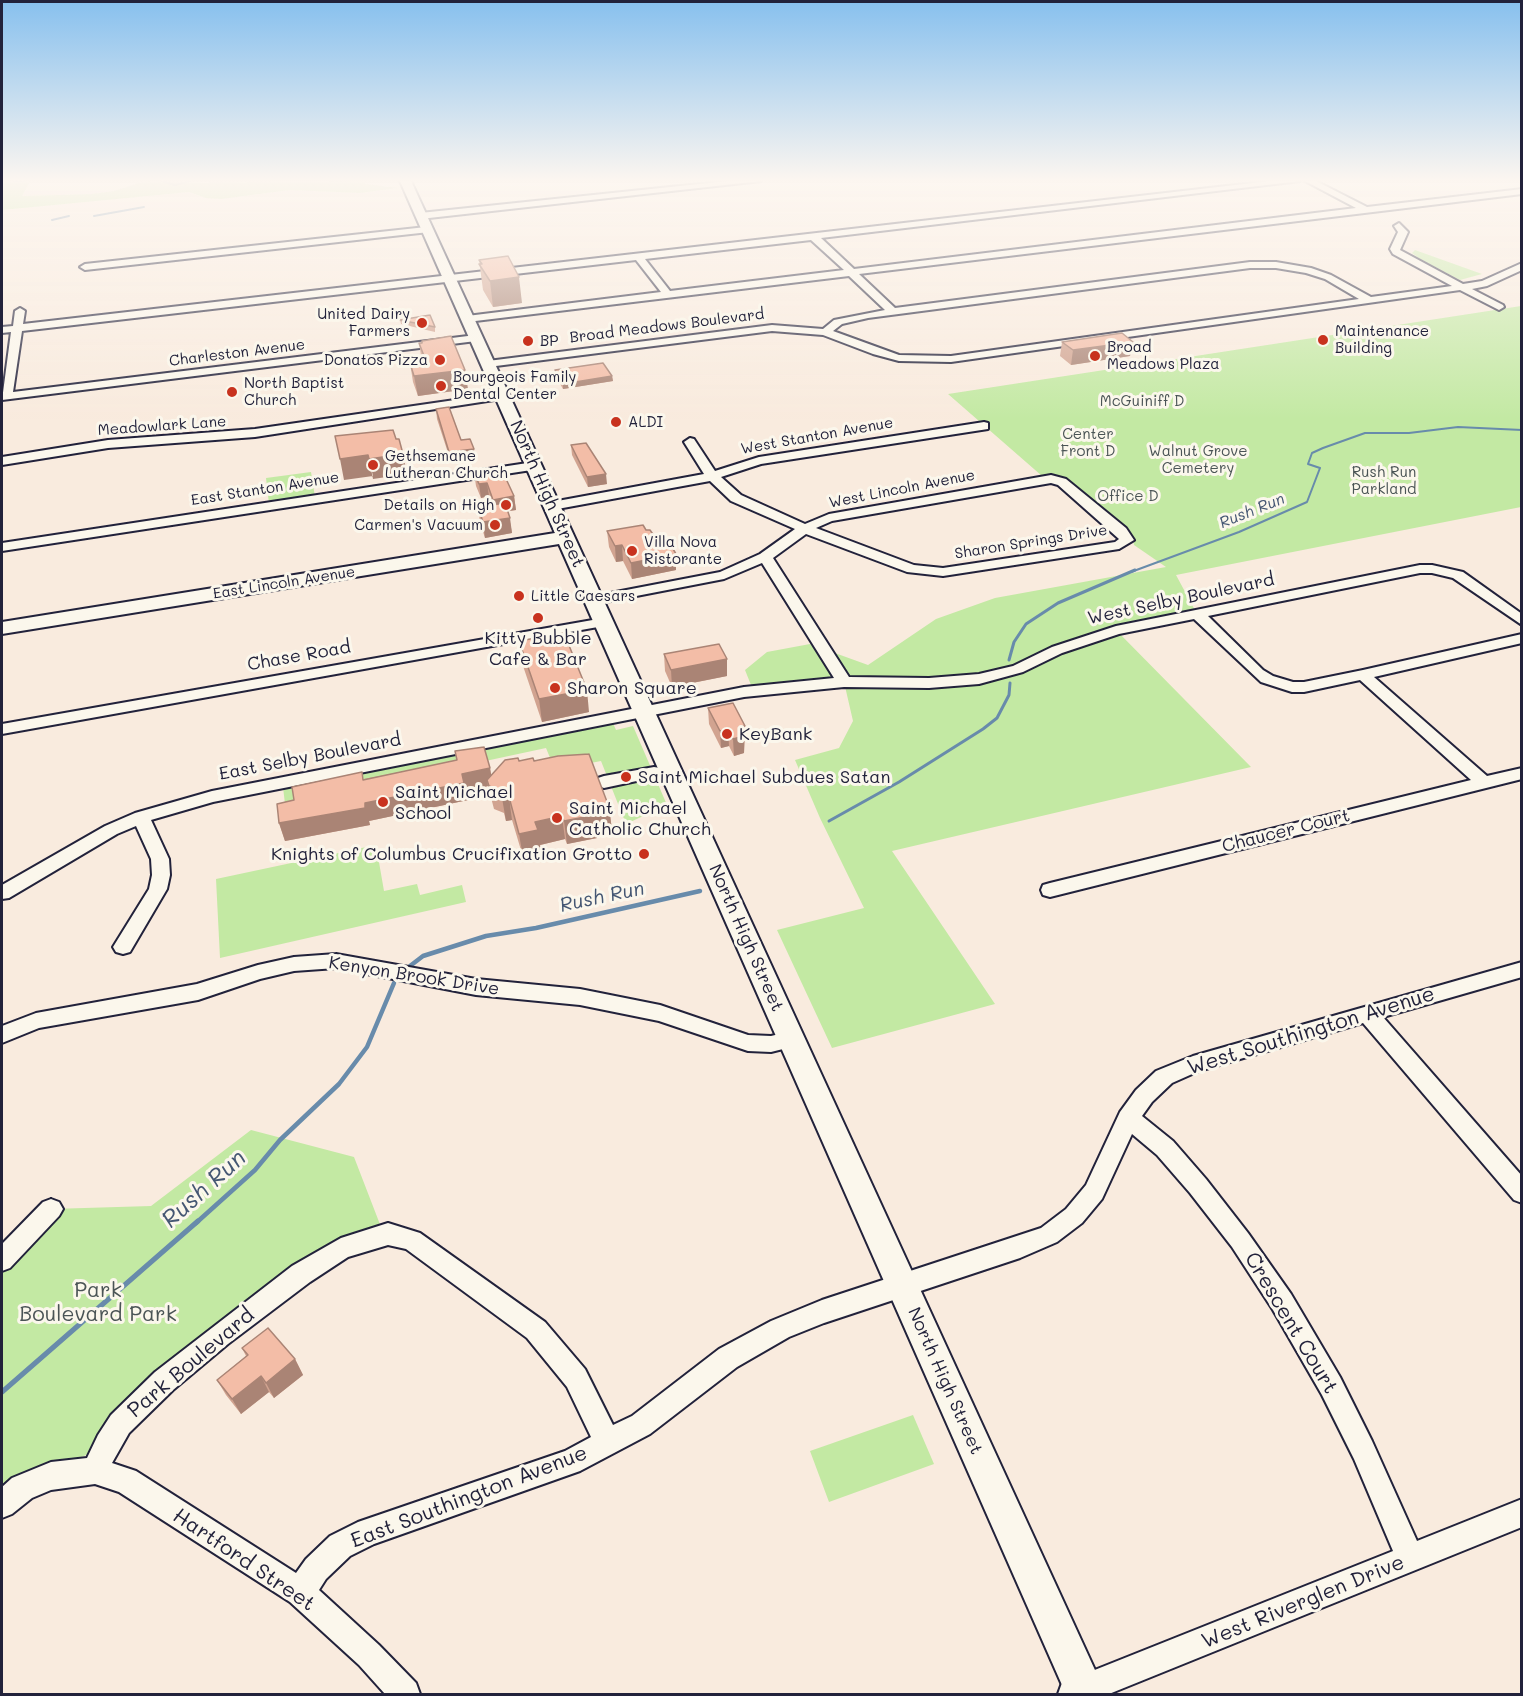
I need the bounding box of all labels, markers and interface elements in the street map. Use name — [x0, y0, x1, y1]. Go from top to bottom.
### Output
place label: United Dairy Farmers — [317, 305, 410, 340]
street label: Broad Meadows Boulevard — [569, 305, 765, 347]
marker: United Dairy Farmers — [415, 316, 429, 330]
place label: Maintenance Building — [1335, 322, 1429, 357]
place label: BP — [540, 332, 558, 350]
marker: Maintenance Building — [1316, 333, 1330, 347]
marker: BP — [521, 334, 535, 348]
street label: Charleston Avenue — [168, 336, 306, 370]
place label: Broad Meadows Plaza — [1107, 338, 1220, 373]
marker: Broad Meadows Plaza — [1088, 349, 1102, 363]
place label: Donatos Pizza — [324, 351, 428, 369]
marker: Donatos Pizza — [433, 353, 447, 367]
place label: Bourgeois Family Dental Center — [453, 368, 576, 403]
place label: North Baptist Church — [244, 374, 344, 409]
marker: Bourgeois Family Dental Center — [434, 379, 448, 393]
marker: North Baptist Church — [225, 385, 239, 399]
park label: McGuiniff D — [1100, 392, 1184, 410]
street label: Meadowlark Lane — [97, 413, 227, 439]
place label: ALDI — [628, 413, 663, 431]
street label: West Stanton Avenue — [739, 414, 895, 458]
marker: ALDI — [609, 415, 623, 429]
street label: North High Street — [505, 417, 589, 571]
park label: Center Front D — [1061, 425, 1115, 460]
park label: Walnut Grove Cemetery — [1149, 442, 1247, 477]
place label: Gethsemane Lutheran Church — [385, 447, 508, 482]
marker: Gethsemane Lutheran Church — [366, 458, 380, 472]
park label: Rush Run Parkland — [1352, 463, 1416, 498]
street label: West Lincoln Avenue — [827, 466, 977, 512]
street label: East Stanton Avenue — [190, 468, 340, 510]
park label: Office D — [1097, 487, 1159, 505]
water label: Rush Run — [1217, 489, 1287, 533]
place label: Details on High — [384, 496, 494, 514]
marker: Details on High — [499, 498, 513, 512]
place label: Carmen's Vacuum — [354, 516, 483, 534]
marker: Carmen's Vacuum — [488, 518, 502, 532]
street label: Sharon Springs Drive — [953, 521, 1109, 563]
place label: Villa Nova Ristorante — [644, 533, 722, 568]
marker: Villa Nova Ristorante — [625, 544, 639, 558]
street label: East Lincoln Avenue — [212, 563, 356, 603]
street label: West Selby Boulevard — [1086, 569, 1276, 629]
place label: Little Caesars — [531, 587, 635, 605]
marker: Little Caesars — [512, 589, 526, 603]
marker: Kitty Bubble Cafe & Bar — [531, 611, 545, 625]
place label: Kitty Bubble Cafe & Bar — [484, 627, 592, 670]
street label: Chase Road — [246, 636, 352, 676]
place label: Sharon Square — [567, 677, 697, 699]
marker: Sharon Square — [548, 681, 562, 695]
place label: KeyBank — [739, 723, 812, 745]
marker: KeyBank — [720, 727, 734, 741]
street label: East Selby Boulevard — [217, 729, 403, 785]
place label: Saint Michael Subdues Satan — [638, 766, 891, 788]
marker: Saint Michael Subdues Satan — [619, 770, 633, 784]
place label: Saint Michael School — [395, 781, 513, 824]
marker: Saint Michael School — [376, 795, 390, 809]
place label: Saint Michael Catholic Church — [569, 797, 711, 840]
street label: Chaucer Court — [1220, 805, 1352, 857]
marker: Saint Michael Catholic Church — [550, 811, 564, 825]
place label: Knights of Columbus Crucifixation Grotto — [271, 843, 632, 865]
marker: Knights of Columbus Crucifixation Grotto — [637, 847, 651, 861]
street label: North High Street — [704, 861, 788, 1015]
water label: Rush Run — [557, 876, 647, 918]
street label: Kenyon Brook Drive — [327, 952, 501, 1000]
street label: West Southington Avenue — [1184, 981, 1438, 1081]
water label: Rush Run — [156, 1144, 252, 1234]
street label: Crescent Court — [1239, 1248, 1343, 1398]
park label: Park Boulevard Park — [19, 1278, 177, 1328]
street label: Park Boulevard — [123, 1303, 259, 1423]
street label: North High Street — [903, 1304, 987, 1458]
street label: East Southington Avenue — [347, 1440, 591, 1554]
street label: Hartford Street — [168, 1503, 320, 1617]
street label: West Riverglen Drive — [1198, 1550, 1408, 1654]

